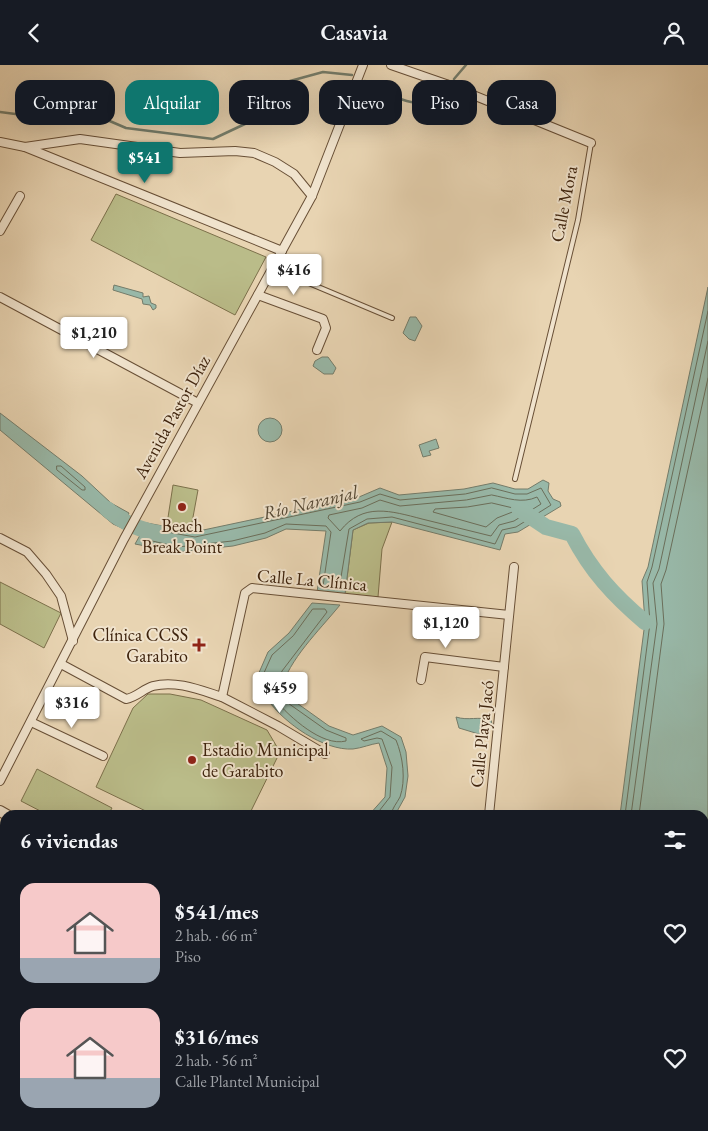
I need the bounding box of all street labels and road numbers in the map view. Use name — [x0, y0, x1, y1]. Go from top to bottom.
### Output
street label: Calle Mora — [545, 163, 582, 244]
street label: Avenida Pastor Díaz — [128, 351, 215, 483]
street label: Calle La Clínica — [256, 563, 369, 596]
street label: Calle Playa Jacó — [464, 679, 499, 789]

